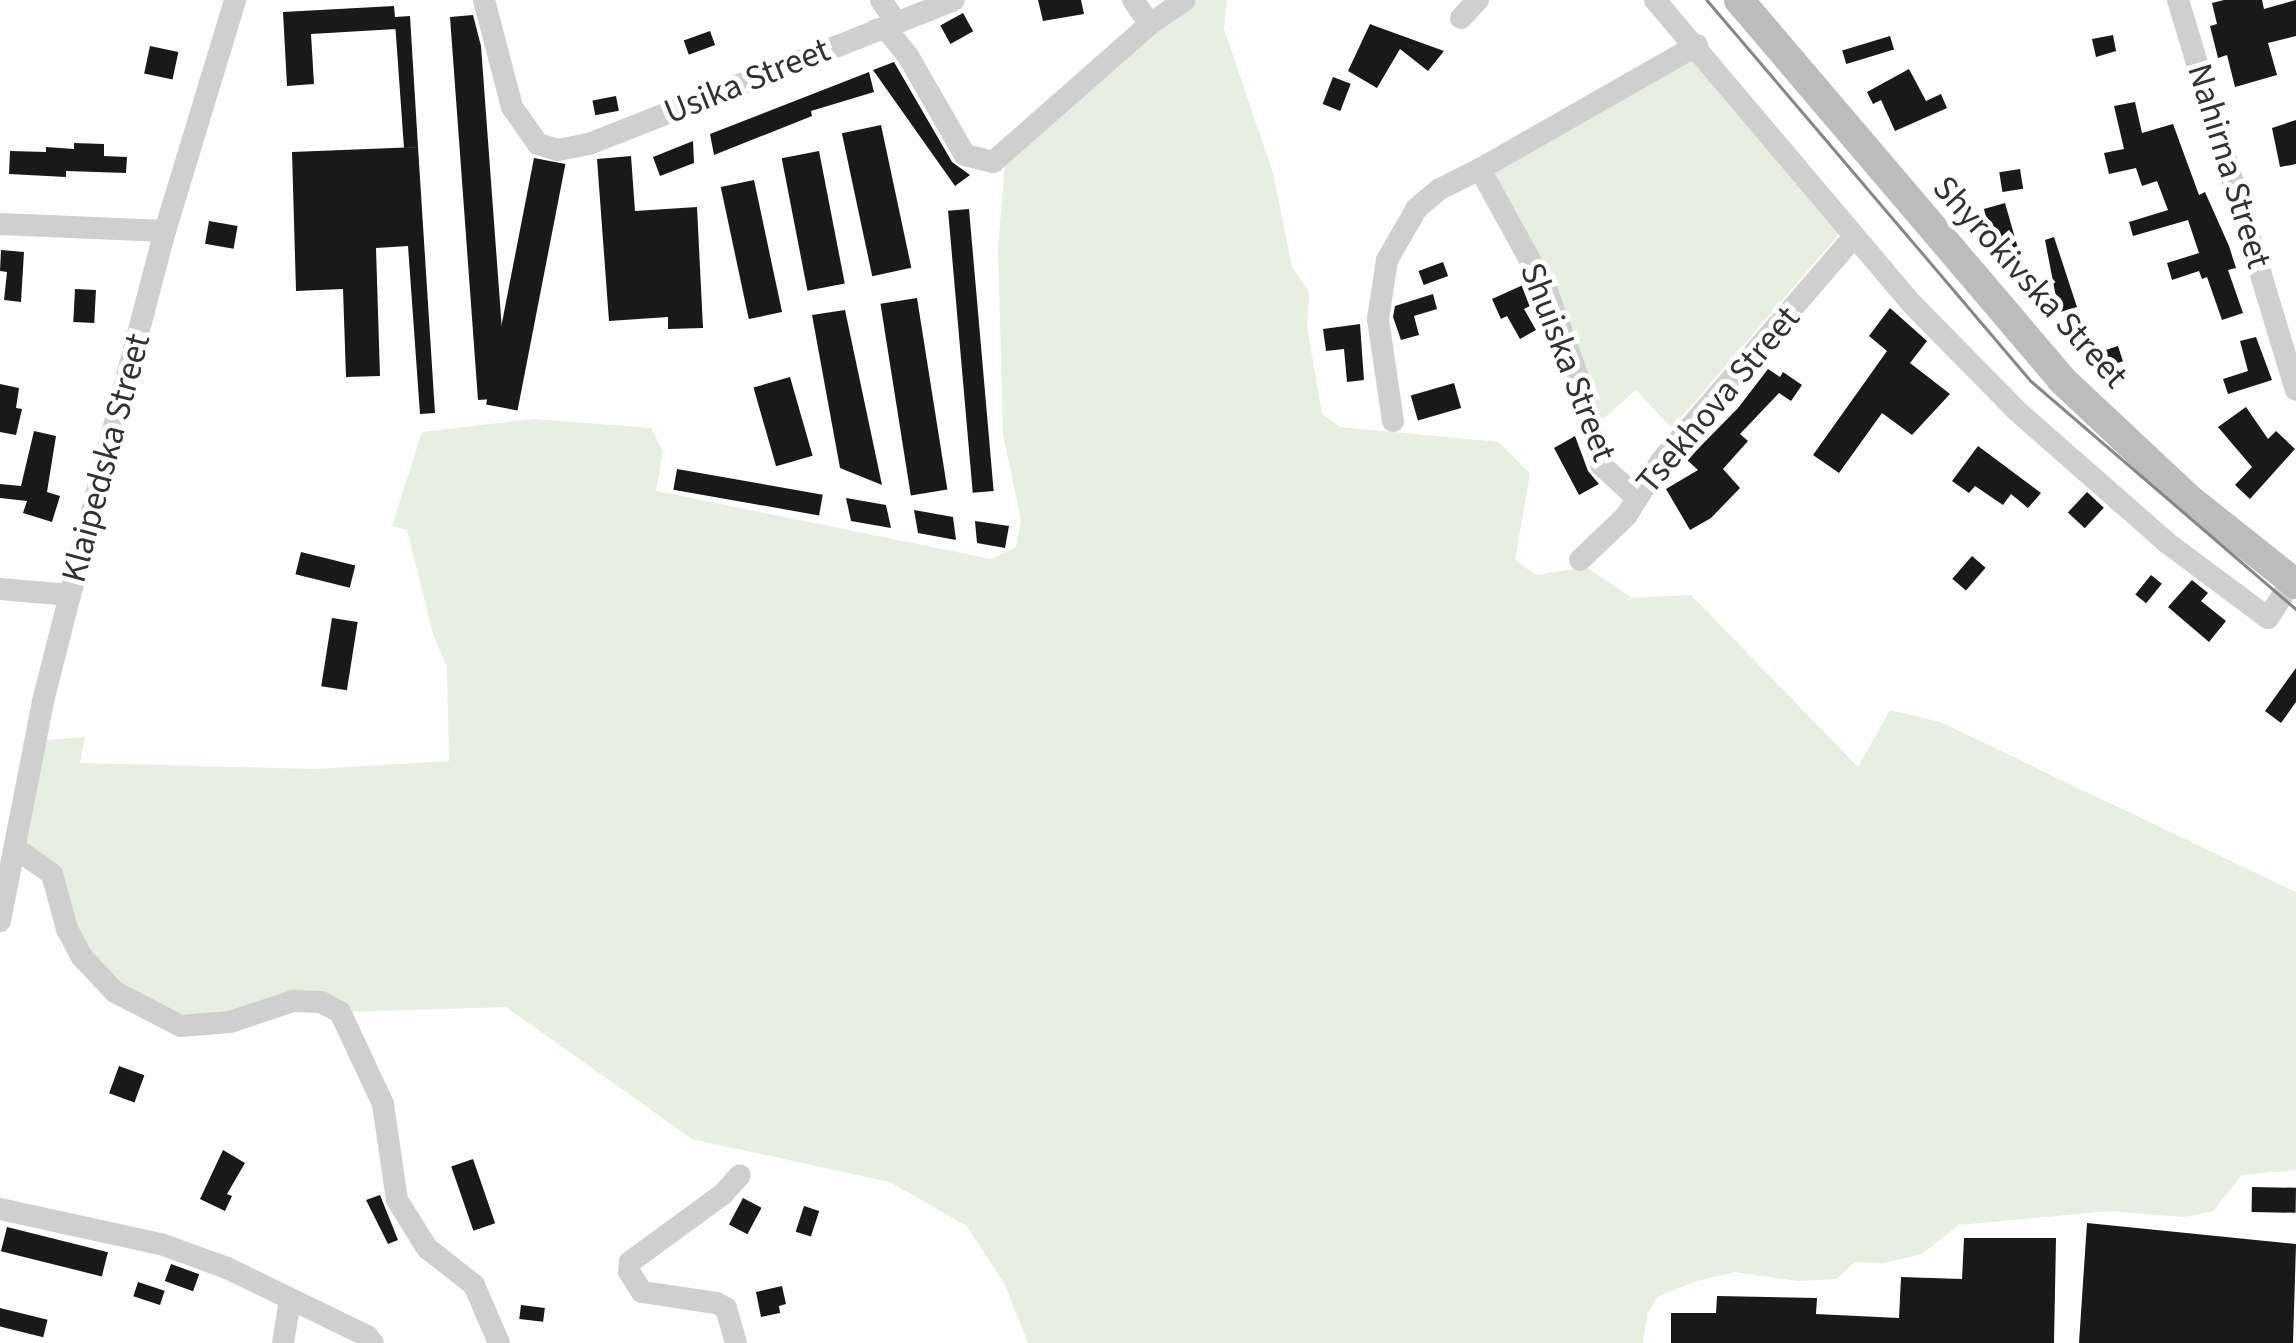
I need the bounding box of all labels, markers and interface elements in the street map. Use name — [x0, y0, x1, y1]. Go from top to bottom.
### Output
street label: Usika Street — [658, 29, 836, 133]
street label: Nahirna Street — [2178, 59, 2280, 273]
street label: Shyrokivska Street — [1924, 167, 2136, 397]
street label: Shuiska Street — [1511, 257, 1625, 467]
street label: Tsekhova Street — [1627, 298, 1809, 502]
street label: Klaipedska Street — [53, 329, 159, 587]

